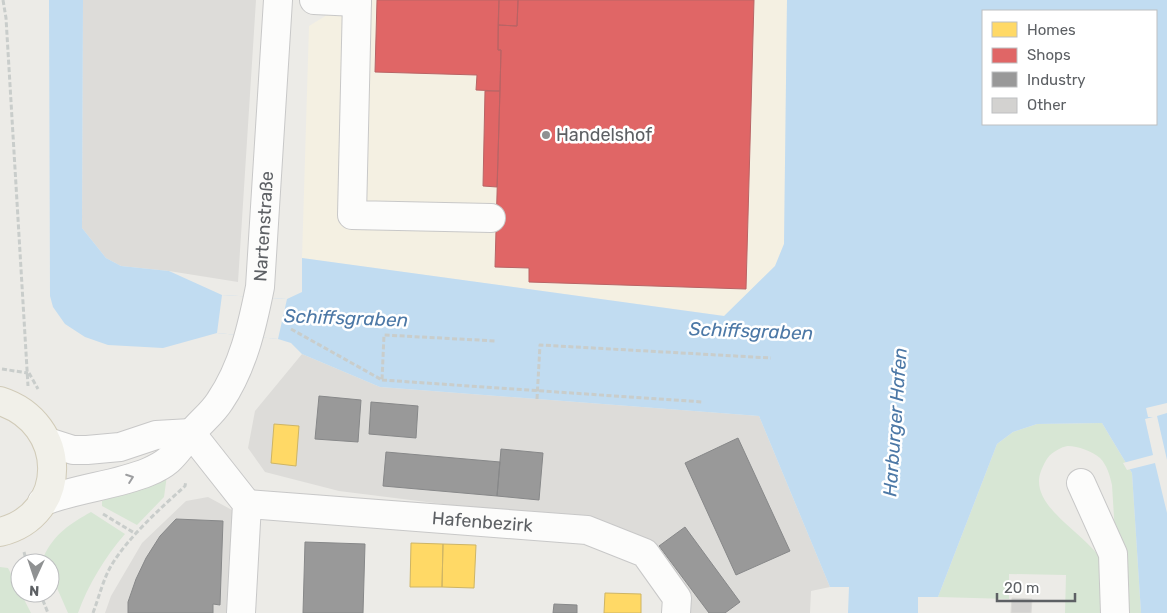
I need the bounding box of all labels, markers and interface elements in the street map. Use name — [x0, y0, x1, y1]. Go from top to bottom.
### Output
legend — [982, 10, 1157, 125]
text: Homes — [1027, 21, 1076, 39]
text: Shops — [1027, 46, 1071, 64]
text: Industry — [1027, 71, 1086, 89]
text: Other — [1027, 96, 1067, 114]
place label: Handelshof — [556, 124, 652, 146]
marker: Handelshof — [540, 129, 552, 141]
street label: Nartenstraße — [249, 170, 278, 282]
water label: Schiffsgraben — [283, 304, 409, 332]
water label: Schiffsgraben — [688, 317, 814, 345]
water label: Harburger Hafen — [878, 347, 912, 497]
one-way arrow — [126, 474, 134, 484]
street label: Hafenbezirk — [431, 507, 534, 537]
north arrow — [10, 553, 60, 603]
scale bar — [997, 570, 1074, 602]
text: 20 m — [1004, 579, 1039, 597]
text: N — [29, 582, 40, 599]

